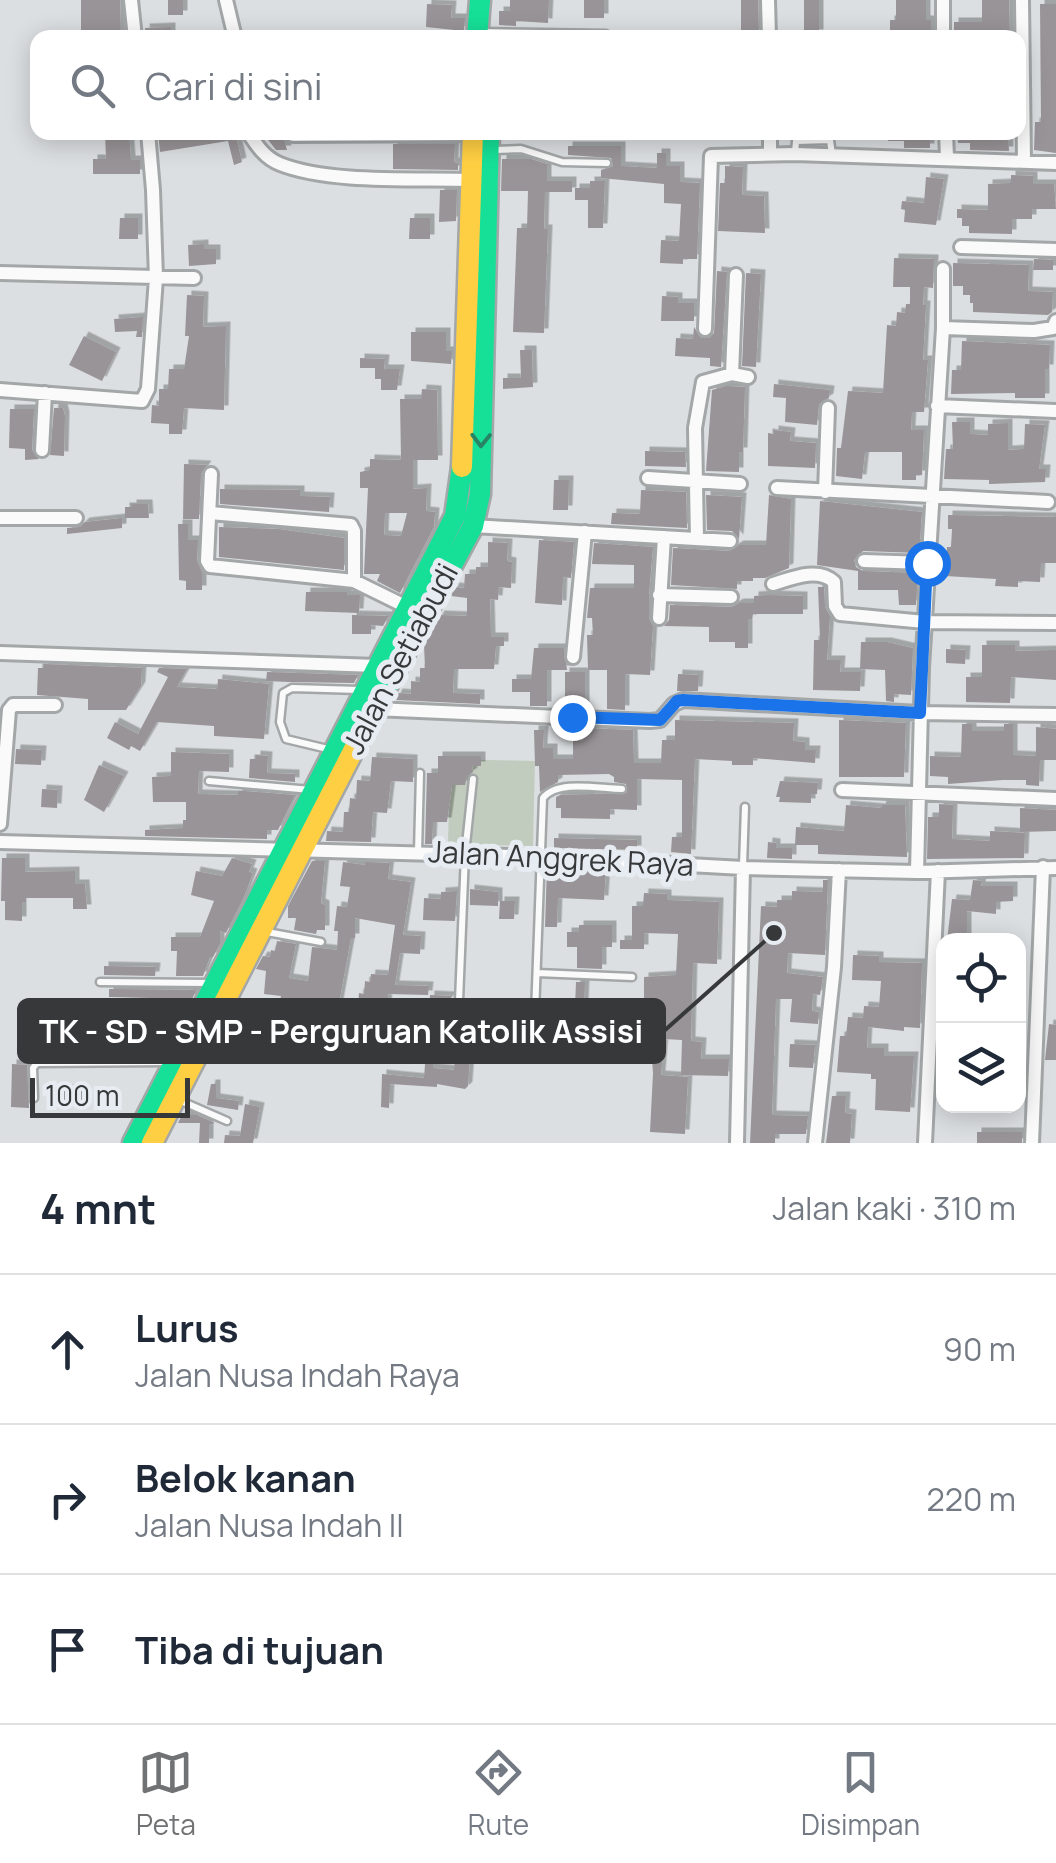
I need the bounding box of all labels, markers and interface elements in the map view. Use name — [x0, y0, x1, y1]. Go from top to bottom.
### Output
search box — [30, 30, 1026, 140]
icon: search — [65, 58, 120, 113]
text: Cari di sini — [145, 59, 323, 111]
one-way arrow — [470, 432, 492, 448]
route start — [905, 541, 951, 587]
street label: Jalan Setiabudi — [332, 556, 467, 761]
route end — [550, 695, 596, 741]
street label: Jalan Anggrek Raya — [427, 830, 695, 885]
map controls — [936, 933, 1026, 1113]
button: locate — [936, 933, 1026, 1023]
callout: TK - SD - SMP - Perguruan Katolik Assisi — [19, 1000, 664, 1062]
text: TK - SD - SMP - Perguruan Katolik Assisi — [39, 1009, 643, 1053]
button: layers — [936, 1023, 1026, 1113]
scale bar — [30, 1073, 190, 1118]
text: 100 m — [45, 1076, 119, 1114]
text: 4 mnt — [40, 1179, 156, 1237]
text: Jalan kaki · 310 m — [772, 1186, 1016, 1230]
text: Lurus — [135, 1301, 239, 1353]
icon: ahead — [40, 1322, 95, 1377]
text: 90 m — [943, 1327, 1016, 1371]
text: Jalan Nusa Indah Raya — [135, 1353, 460, 1397]
text: Belok kanan — [135, 1451, 356, 1503]
icon: right — [40, 1472, 95, 1527]
text: 220 m — [926, 1477, 1016, 1521]
text: Jalan Nusa Indah II — [135, 1503, 404, 1547]
icon: arrive — [40, 1622, 95, 1677]
text: Tiba di tujuan — [135, 1623, 384, 1675]
tab: Peta — [136, 1745, 196, 1843]
tab: Rute — [468, 1745, 529, 1843]
tab: Disimpan — [801, 1745, 920, 1843]

